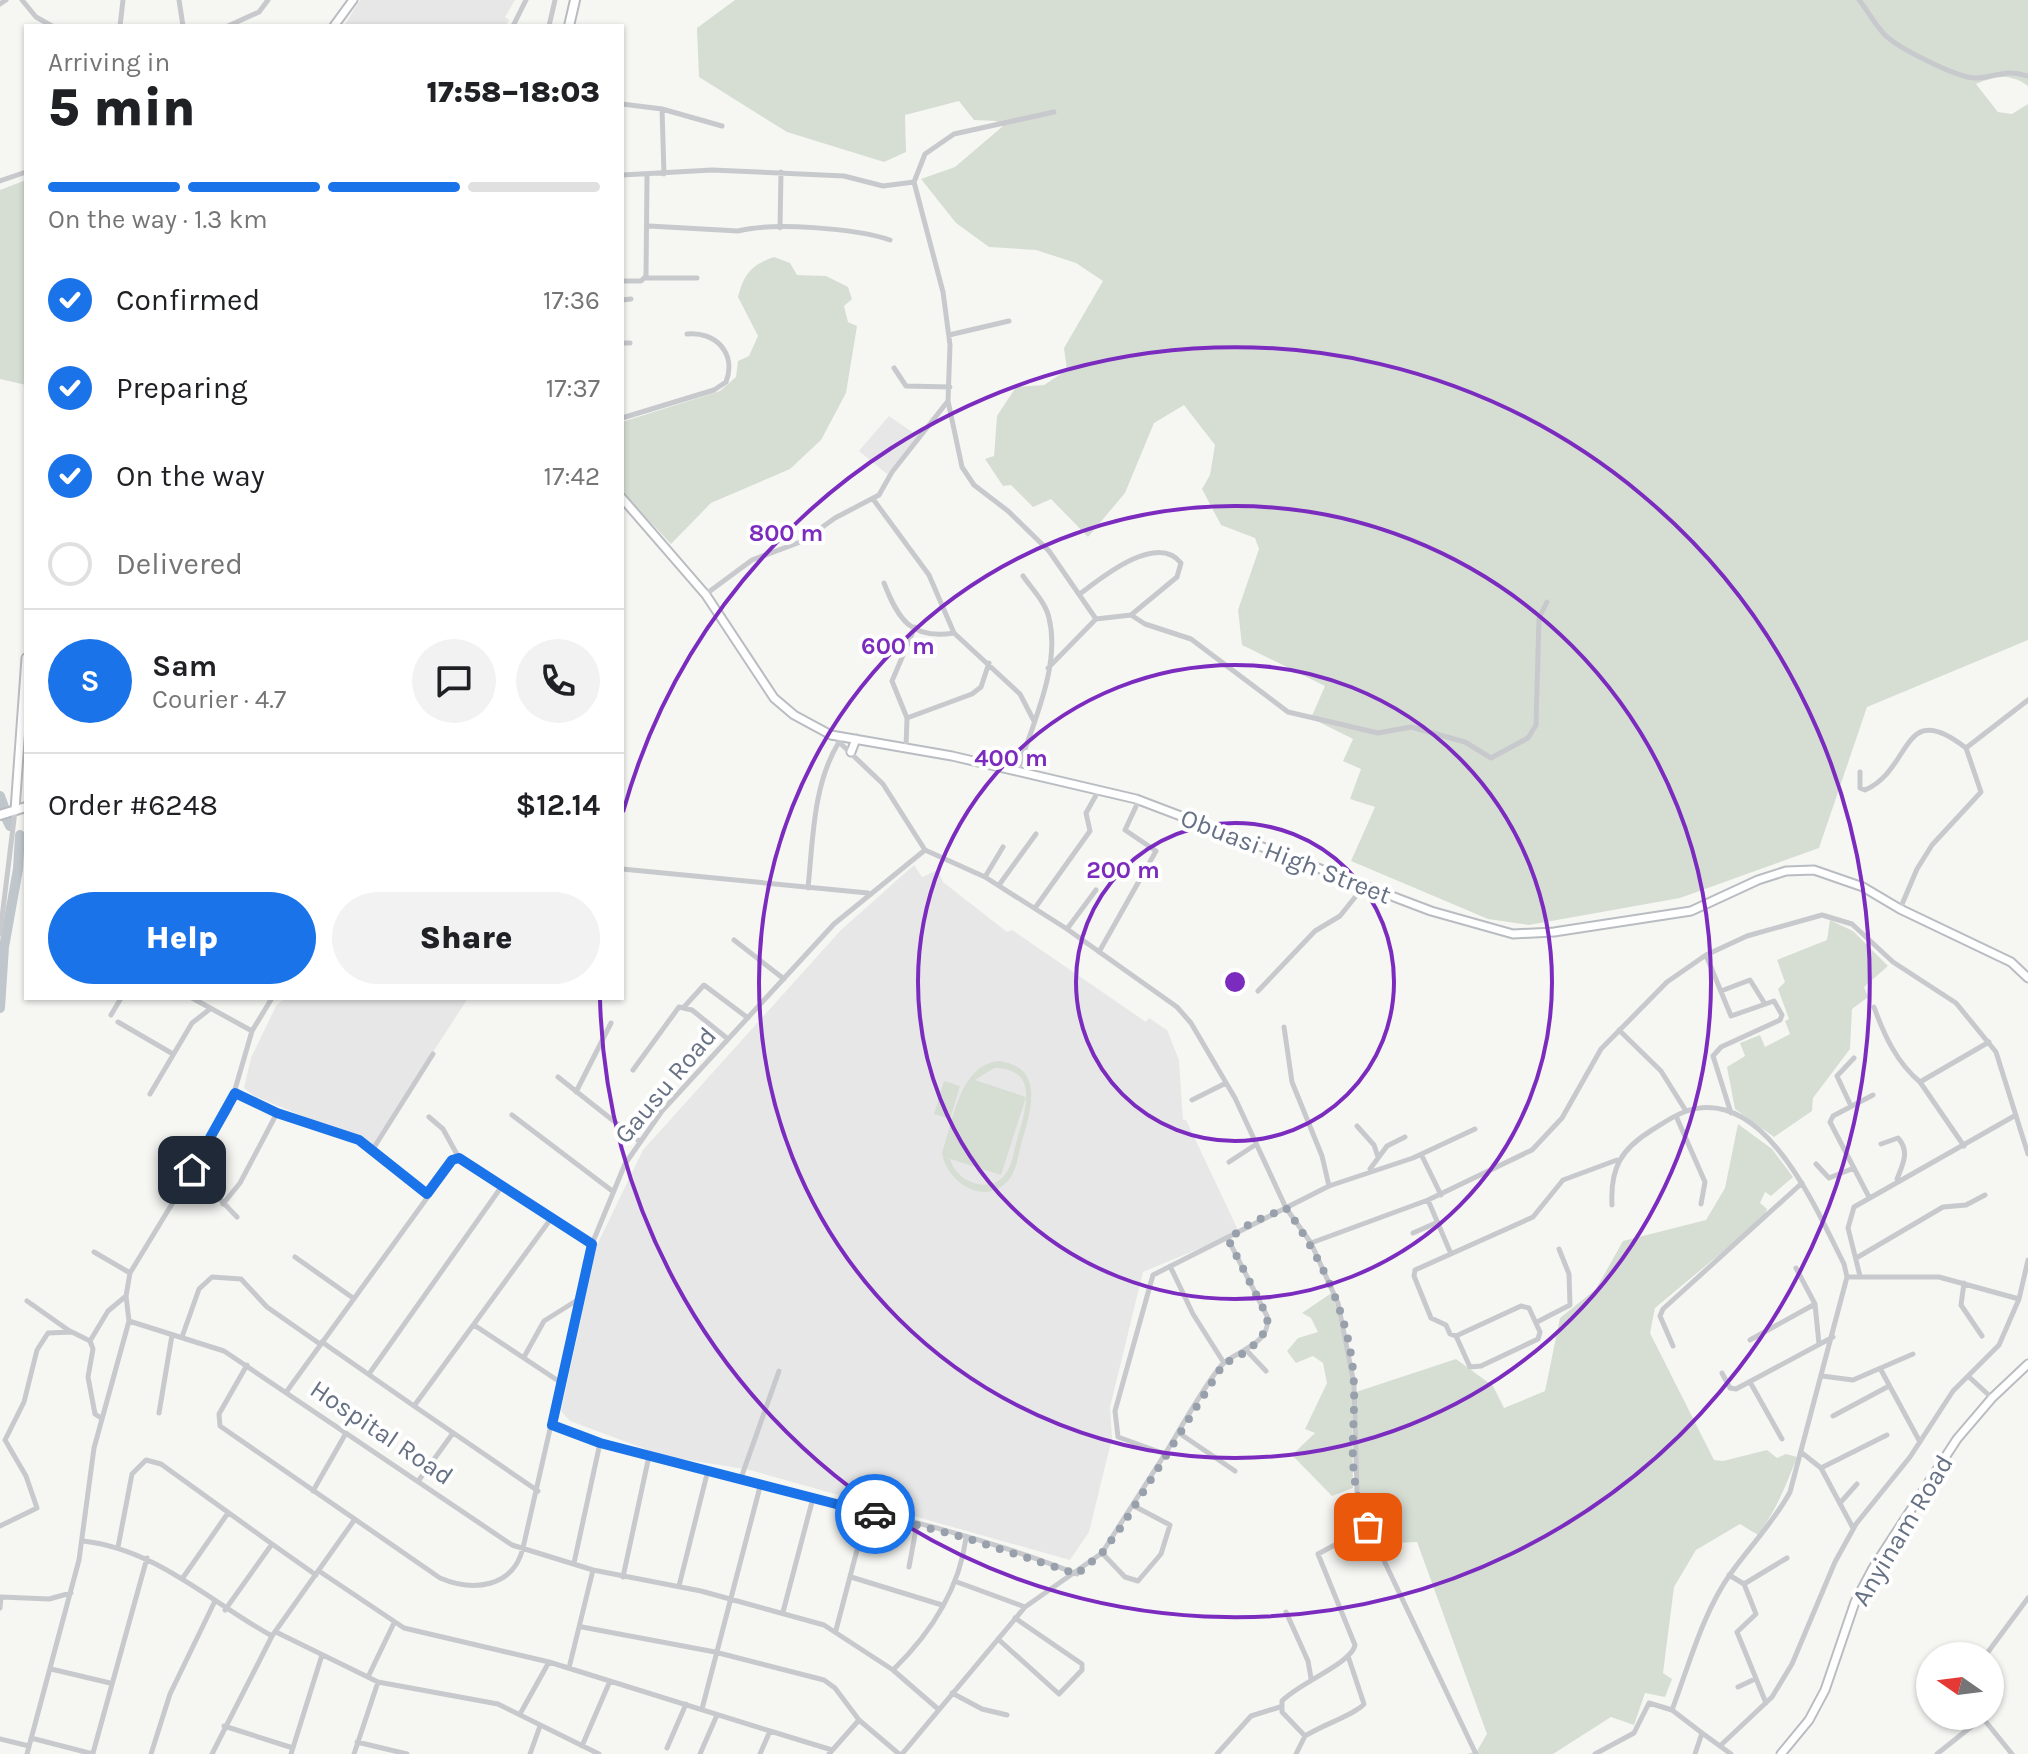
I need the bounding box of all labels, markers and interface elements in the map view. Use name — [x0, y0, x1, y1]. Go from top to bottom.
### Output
text: Arriving in — [48, 47, 170, 78]
text: 17:58–18:03 — [426, 74, 600, 110]
text: 5 min — [48, 77, 195, 138]
text: On the way · 1.3 km — [48, 204, 268, 235]
icon: check — [48, 278, 92, 322]
text: Confirmed — [116, 282, 260, 318]
text: 17:36 — [543, 285, 600, 316]
icon: check — [48, 366, 92, 410]
text: Preparing — [116, 370, 248, 406]
text: 17:37 — [546, 373, 600, 404]
icon: check — [48, 454, 92, 498]
text: On the way — [116, 458, 265, 494]
text: 17:42 — [544, 461, 600, 492]
text: 800 m — [749, 519, 823, 547]
text: Delivered — [116, 546, 243, 582]
text: 600 m — [861, 632, 935, 660]
button: chat — [412, 639, 496, 723]
button: phone — [516, 639, 600, 723]
text: Sam — [152, 648, 217, 684]
text: S — [80, 663, 100, 699]
text: Courier · 4.7 — [152, 684, 286, 715]
text: 400 m — [974, 744, 1048, 772]
text: Order #6248 — [48, 787, 218, 823]
text: $12.14 — [515, 787, 600, 823]
street label: Obuasi High Street — [1176, 802, 1396, 911]
text: 200 m — [1086, 856, 1160, 884]
button: Help — [48, 892, 316, 984]
button: Share — [332, 892, 600, 984]
centre of rings — [1221, 968, 1249, 996]
street label: Gausu Road — [608, 1021, 723, 1150]
pin — [158, 1136, 226, 1204]
icon: home — [170, 1148, 214, 1192]
street label: Hospital Road — [304, 1373, 459, 1492]
street label: Anyinam Road — [1845, 1449, 1960, 1611]
courier — [835, 1474, 915, 1554]
icon: car — [853, 1492, 897, 1536]
pin — [1334, 1493, 1402, 1561]
icon: bag — [1346, 1505, 1390, 1549]
north arrow — [1916, 1642, 2004, 1730]
map controls — [1916, 1642, 2004, 1730]

